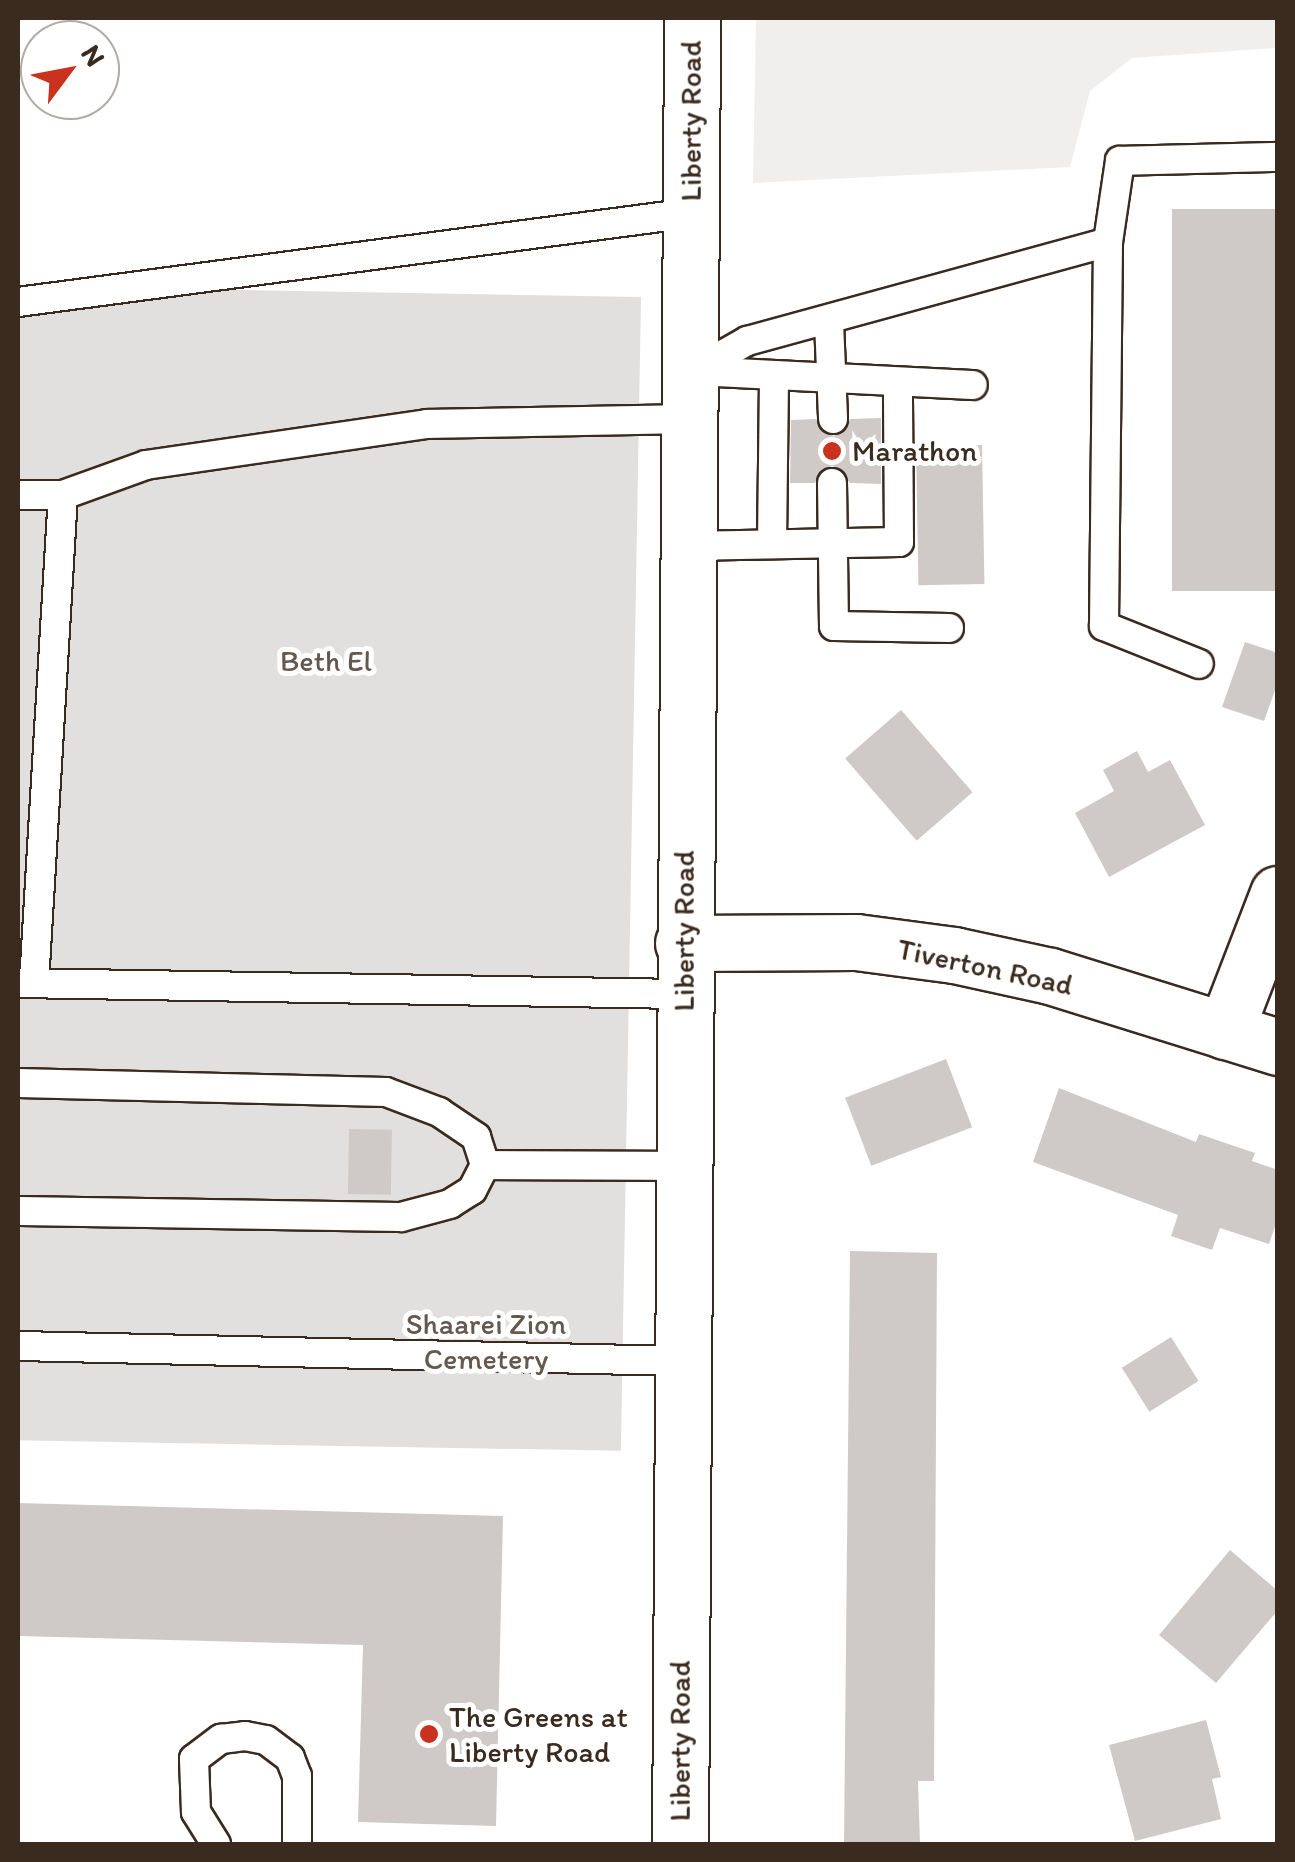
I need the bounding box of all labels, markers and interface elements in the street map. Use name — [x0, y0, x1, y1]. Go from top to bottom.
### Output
north arrow — [20, 20, 120, 120]
text: N — [74, 38, 113, 72]
street label: Liberty Road — [673, 41, 709, 201]
place label: Marathon — [852, 433, 977, 469]
marker: Marathon — [821, 440, 843, 462]
park label: Beth El — [280, 643, 372, 679]
street label: Liberty Road — [666, 851, 702, 1011]
street label: Tiverton Road — [894, 931, 1076, 1003]
park label: Shaarei Zion Cemetery — [406, 1306, 566, 1376]
street label: Liberty Road — [662, 1661, 698, 1821]
place label: The Greens at Liberty Road — [449, 1699, 627, 1770]
marker: The Greens at Liberty Road — [418, 1723, 440, 1745]

